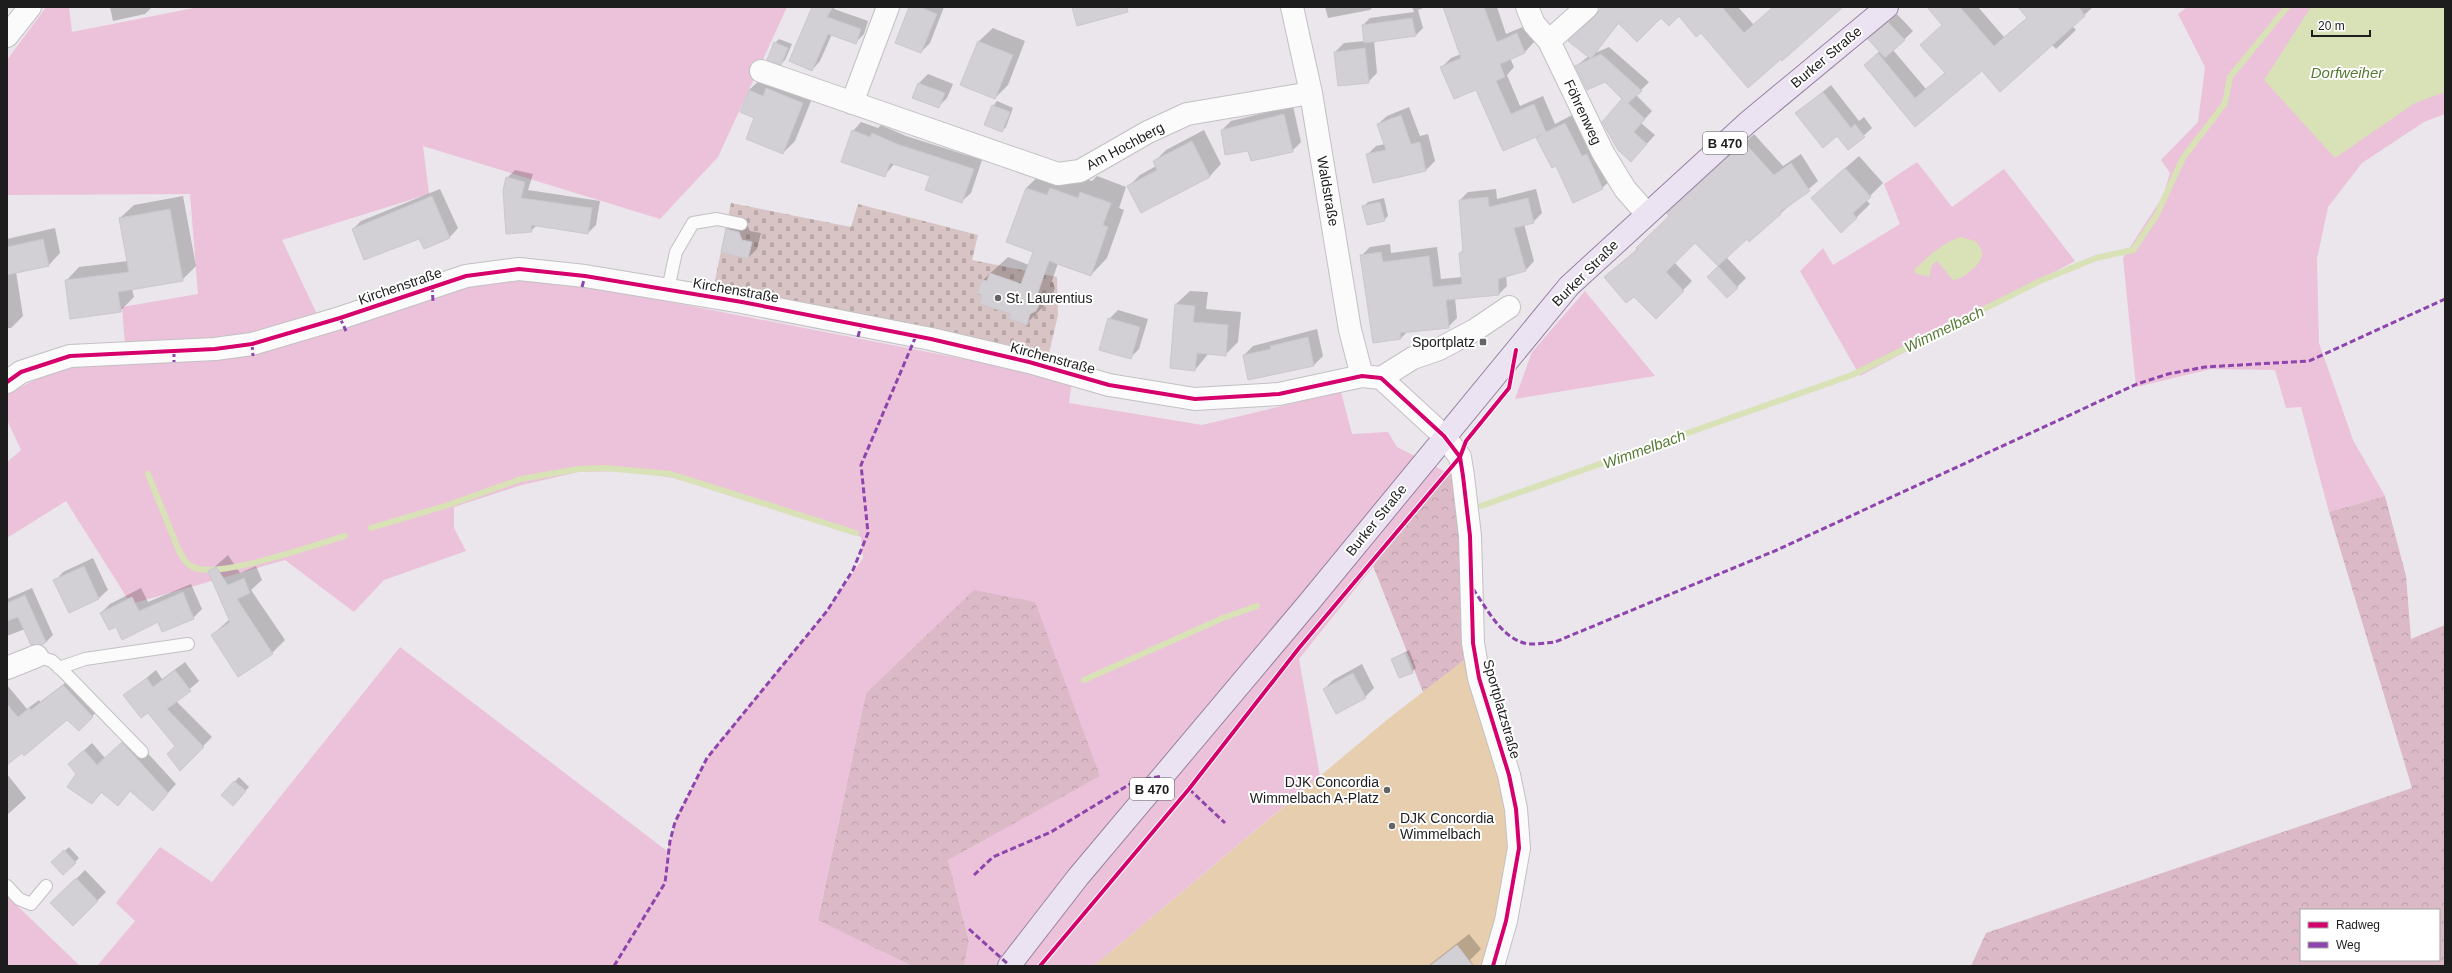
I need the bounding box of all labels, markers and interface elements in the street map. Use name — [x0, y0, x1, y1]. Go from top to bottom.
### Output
scale bar — [2312, 12, 2370, 38]
text: 20 m — [2318, 19, 2345, 33]
street label: Burker Straße — [1787, 23, 1865, 91]
water label: Dorfweiher — [2311, 64, 2384, 81]
street label: Föhrenweg — [1561, 77, 1605, 147]
street label: Am Hochberg — [1083, 119, 1167, 173]
road number: B 470 — [1703, 132, 1747, 154]
street label: Waldstraße — [1314, 155, 1342, 228]
street label: Burker Straße — [1549, 236, 1622, 309]
street label: Kirchenstraße — [356, 264, 444, 308]
street label: Kirchenstraße — [692, 275, 781, 305]
place label: St. Laurentius — [1006, 290, 1092, 306]
marker: St. Laurentius — [993, 293, 1003, 303]
water label: Wimmelbach — [1901, 302, 1987, 356]
place label: Sportplatz — [1412, 334, 1475, 350]
marker: Sportplatz — [1478, 337, 1488, 347]
street label: Kirchenstraße — [1009, 339, 1097, 377]
water label: Wimmelbach — [1600, 426, 1688, 472]
street label: Burker Straße — [1342, 481, 1410, 559]
street label: Sportplatzstraße — [1480, 657, 1524, 761]
place label: DJK Concordia Wimmelbach A-Platz — [1250, 774, 1379, 806]
road number: B 470 — [1130, 778, 1174, 800]
marker: DJK Concordia Wimmelbach A-Platz — [1382, 785, 1392, 795]
place label: DJK Concordia Wimmelbach — [1400, 810, 1494, 842]
marker: DJK Concordia Wimmelbach — [1387, 821, 1397, 831]
legend — [2300, 909, 2440, 961]
text: Radweg — [2336, 918, 2380, 932]
text: Weg — [2336, 938, 2360, 952]

